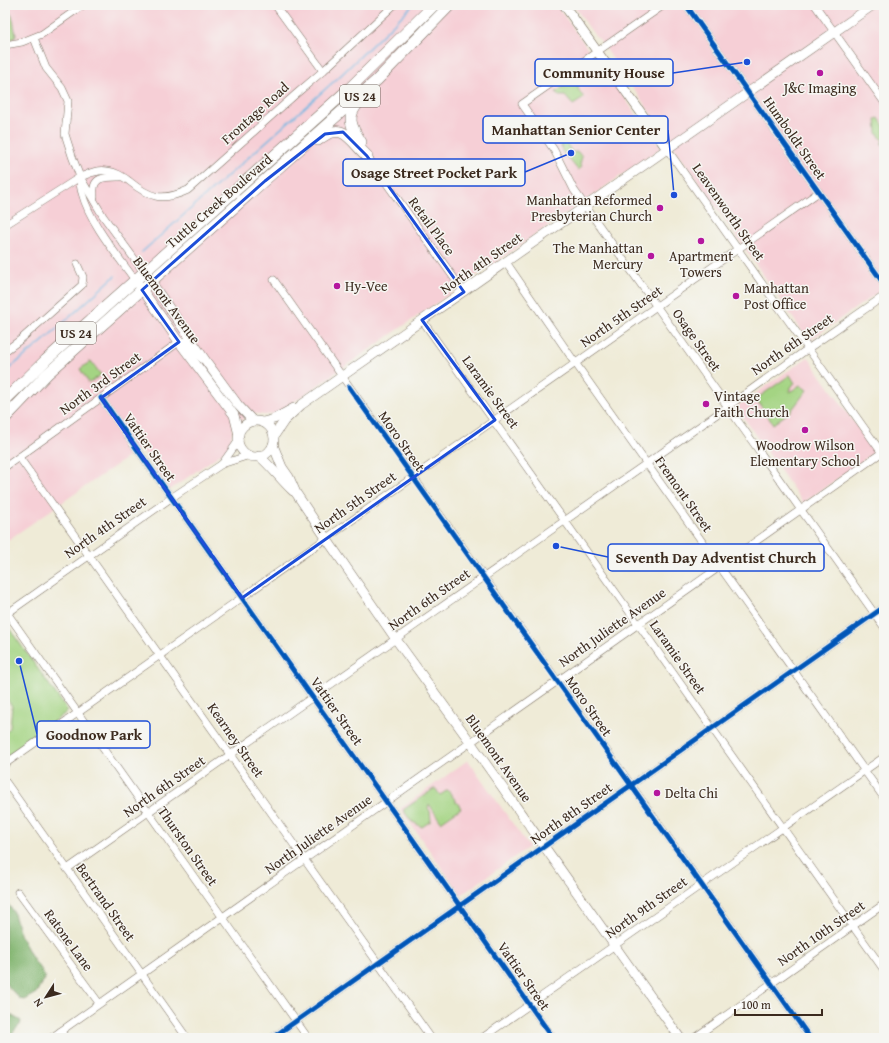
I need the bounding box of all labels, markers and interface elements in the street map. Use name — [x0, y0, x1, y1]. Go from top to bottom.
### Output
callout: Community House — [535, 59, 673, 86]
text: Community House — [543, 62, 665, 83]
marker: J&C Imaging — [815, 68, 825, 78]
street label: Frontage Road — [217, 77, 294, 149]
place label: J&C Imaging — [782, 78, 856, 98]
road number: US 24 — [340, 85, 380, 107]
street label: Humboldt Street — [759, 92, 831, 184]
callout: Manhattan Senior Center — [483, 116, 668, 143]
text: Manhattan Senior Center — [492, 119, 661, 140]
street label: Tuttle Creek Boulevard — [162, 149, 277, 253]
callout: Osage Street Pocket Park — [343, 159, 525, 186]
street label: Leavenworth Street — [688, 159, 770, 265]
text: Osage Street Pocket Park — [351, 162, 517, 183]
place label: Manhattan Reformed Presbyterian Church — [527, 190, 653, 226]
street label: Retail Place — [404, 193, 460, 260]
marker: Manhattan Reformed Presbyterian Church — [655, 203, 665, 213]
street label: North 4th Street — [436, 227, 526, 299]
marker: Apartment Towers — [696, 236, 706, 246]
place label: The Manhattan Mercury — [553, 238, 643, 274]
place label: Apartment Towers — [669, 246, 733, 282]
marker: The Manhattan Mercury — [646, 251, 656, 261]
street label: Bluemont Avenue — [128, 252, 206, 348]
place label: Hy-Vee — [345, 276, 388, 296]
place label: Manhattan Post Office — [744, 278, 809, 314]
street label: North 5th Street — [576, 280, 666, 352]
marker: Hy-Vee — [332, 281, 342, 291]
marker: Manhattan Post Office — [731, 291, 741, 301]
street label: Osage Street — [668, 304, 726, 376]
street label: North 6th Street — [747, 308, 837, 380]
road number: US 24 — [56, 322, 96, 344]
street label: North 3rd Street — [55, 347, 145, 419]
street label: Laramie Street — [458, 351, 524, 433]
place label: Vintage Faith Church — [714, 386, 789, 422]
marker: Vintage Faith Church — [701, 399, 711, 409]
street label: Moro Street — [374, 407, 430, 475]
street label: Vattier Street — [119, 409, 181, 485]
marker: Woodrow Wilson Elementary School — [800, 425, 810, 435]
place label: Woodrow Wilson Elementary School — [750, 435, 860, 471]
street label: Fremont Street — [650, 452, 718, 536]
street label: North 5th Street — [310, 466, 400, 538]
street label: North 4th Street — [60, 491, 150, 563]
callout: Seventh Day Adventist Church — [608, 544, 824, 571]
text: Seventh Day Adventist Church — [616, 547, 817, 568]
street label: North 6th Street — [384, 563, 474, 635]
street label: North Juliette Avenue — [554, 582, 670, 672]
street label: Laramie Street — [645, 616, 711, 698]
street label: Moro Street — [561, 672, 617, 740]
street label: Vattier Street — [306, 673, 368, 749]
street label: Kearney Street — [203, 699, 269, 781]
street label: Bluemont Avenue — [461, 710, 537, 806]
callout: Goodnow Park — [37, 721, 150, 748]
text: Goodnow Park — [46, 724, 143, 745]
street label: North 6th Street — [119, 750, 209, 822]
street label: North 8th Street — [526, 777, 616, 849]
place label: Delta Chi — [665, 783, 718, 803]
marker: Delta Chi — [652, 788, 662, 798]
street label: North Juliette Avenue — [260, 789, 376, 879]
street label: Thurston Street — [153, 802, 223, 890]
street label: Bertrand Street — [72, 859, 140, 945]
street label: North 9th Street — [601, 871, 691, 943]
street label: North 10th Street — [773, 895, 869, 971]
street label: Ratone Lane — [40, 905, 99, 975]
street label: Vattier Street — [493, 938, 555, 1014]
north arrow — [26, 977, 66, 1017]
scale bar — [735, 991, 822, 1017]
text: N — [29, 995, 47, 1011]
text: 100 m — [741, 996, 771, 1013]

